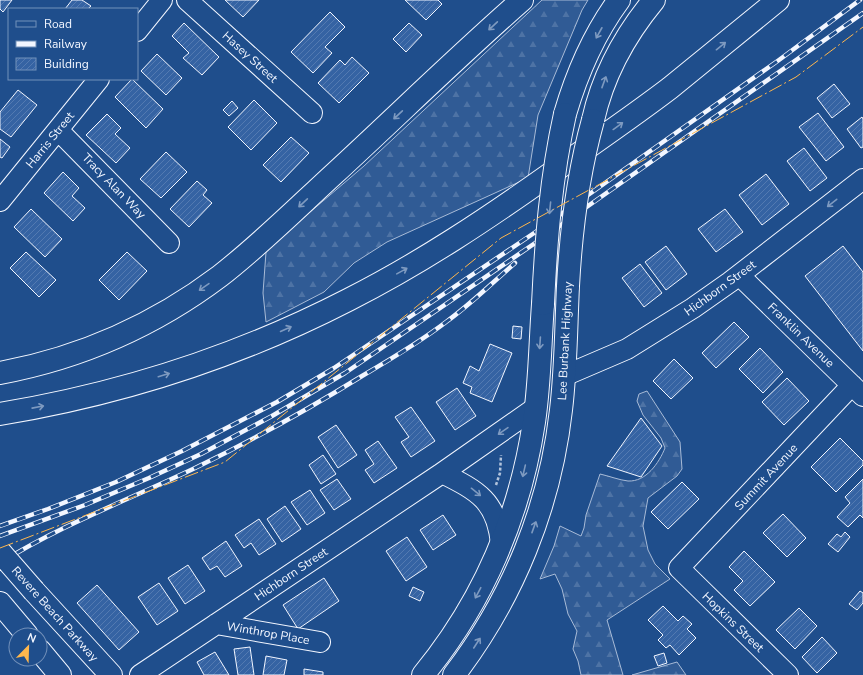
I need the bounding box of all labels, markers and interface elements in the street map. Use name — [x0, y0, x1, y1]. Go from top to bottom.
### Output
legend — [8, 8, 138, 80]
text: Road — [44, 16, 72, 32]
one-way arrow — [488, 22, 498, 31]
one-way arrow — [594, 27, 602, 39]
street label: Hasey Street — [219, 28, 282, 87]
text: Railway — [44, 36, 88, 52]
one-way arrow — [715, 42, 726, 51]
text: Building — [44, 56, 89, 72]
one-way arrow — [601, 77, 609, 89]
street label: Harris Street — [22, 108, 78, 172]
one-way arrow — [393, 110, 403, 120]
one-way arrow — [612, 122, 623, 130]
street label: Tracy Alan Way — [79, 150, 150, 223]
one-way arrow — [298, 198, 308, 207]
one-way arrow — [827, 198, 838, 207]
one-way arrow — [546, 201, 554, 214]
street label: Hichborn Street — [681, 256, 760, 319]
one-way arrow — [396, 267, 408, 275]
street label: Lee Burbank Highway — [554, 280, 576, 401]
one-way arrow — [198, 283, 209, 291]
street label: Franklin Avenue — [764, 299, 838, 371]
one-way arrow — [280, 325, 292, 333]
one-way arrow — [537, 336, 544, 349]
one-way arrow — [158, 371, 171, 378]
one-way arrow — [32, 403, 45, 411]
one-way arrow — [498, 427, 509, 435]
street label: Summit Avenue — [731, 440, 801, 514]
one-way arrow — [520, 465, 527, 478]
one-way arrow — [470, 488, 481, 496]
one-way arrow — [531, 521, 539, 533]
street label: Hichborn Street — [251, 543, 331, 604]
street label: Revere Beach Parkway — [8, 563, 103, 666]
one-way arrow — [474, 586, 481, 598]
street label: Hopkins Street — [699, 588, 768, 656]
street label: Winthrop Place — [225, 618, 311, 648]
north arrow — [8, 627, 48, 667]
text: N — [25, 630, 38, 647]
one-way arrow — [473, 637, 481, 649]

